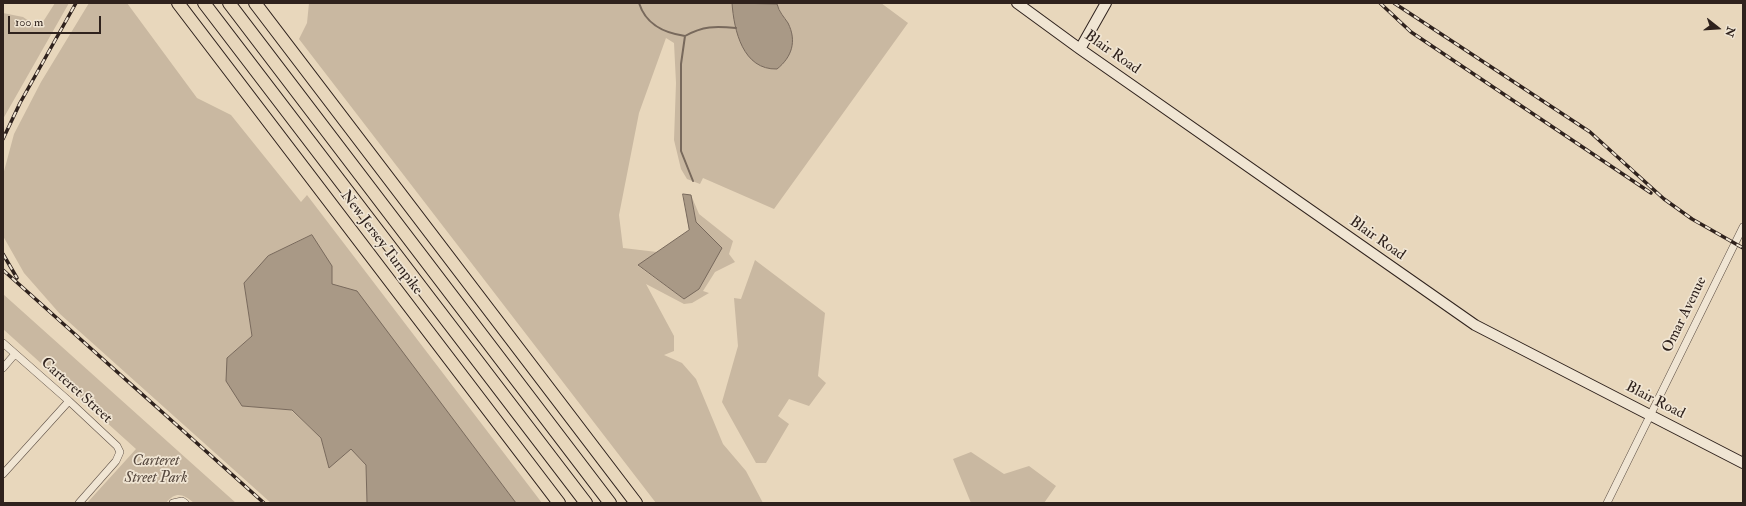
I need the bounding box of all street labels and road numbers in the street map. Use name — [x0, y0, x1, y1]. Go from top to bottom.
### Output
street label: Blair Road — [1081, 27, 1143, 79]
street label: New Jersey Turnpike — [336, 187, 426, 299]
street label: Blair Road — [1346, 213, 1408, 265]
street label: Omar Avenue — [1659, 274, 1711, 356]
street label: Carteret Street — [37, 354, 115, 428]
street label: Blair Road — [1622, 378, 1688, 424]

